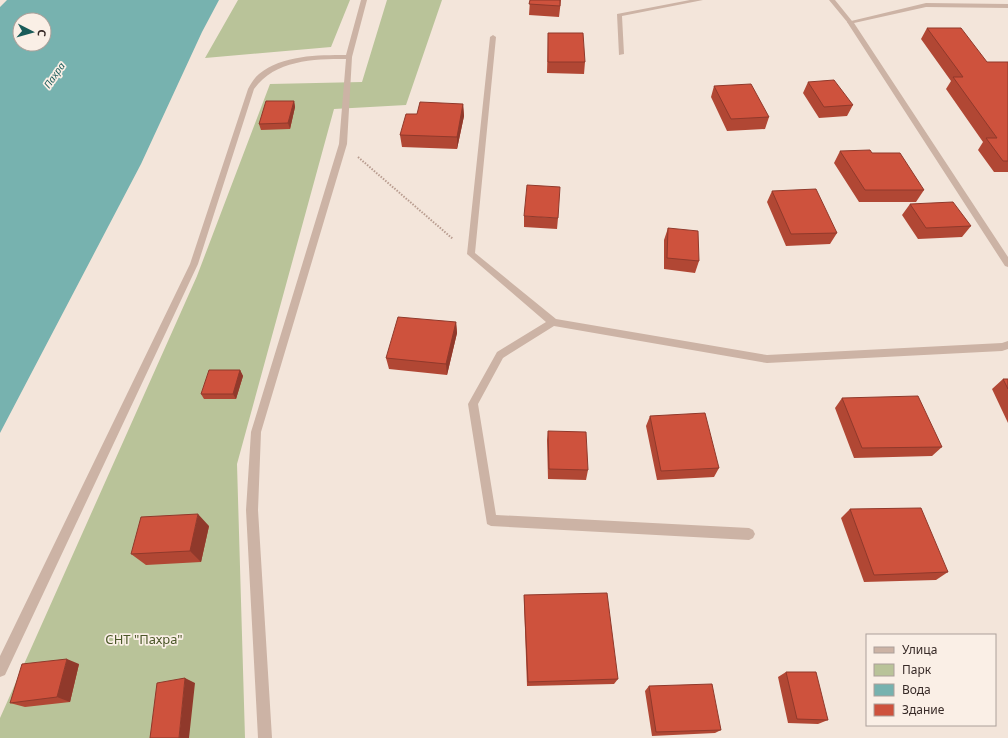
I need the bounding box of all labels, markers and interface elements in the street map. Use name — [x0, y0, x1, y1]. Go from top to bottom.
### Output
north arrow — [12, 12, 52, 52]
text: С — [35, 29, 50, 37]
water label: Пахра — [40, 59, 68, 91]
park label: СНТ "Пахра" — [105, 630, 183, 648]
legend — [866, 634, 996, 726]
text: Улица — [902, 641, 937, 658]
text: Парк — [902, 661, 932, 678]
text: Вода — [902, 681, 931, 698]
text: Здание — [902, 701, 945, 718]

